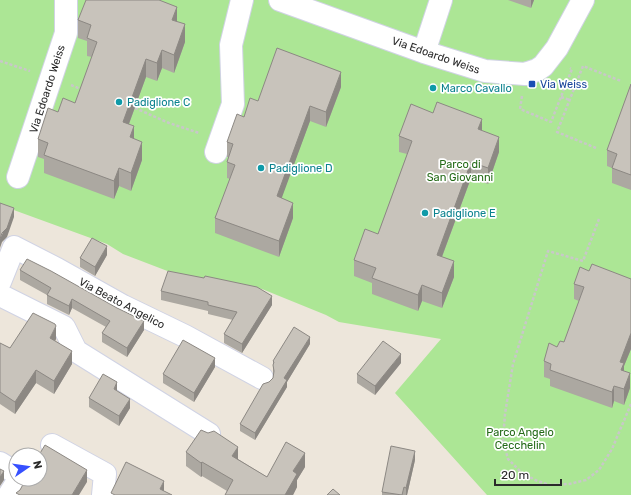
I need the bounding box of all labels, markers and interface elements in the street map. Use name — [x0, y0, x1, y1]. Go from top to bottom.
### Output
street label: Via Edoardo Weiss — [390, 34, 482, 77]
street label: Via Edoardo Weiss — [27, 43, 68, 135]
place label: Via Weiss — [540, 78, 587, 91]
marker: Via Weiss — [527, 79, 537, 89]
place label: Marco Cavallo — [441, 82, 512, 95]
marker: Marco Cavallo — [428, 83, 438, 93]
place label: Padiglione C — [127, 96, 190, 109]
marker: Padiglione C — [114, 97, 124, 107]
park label: Parco di San Giovanni — [427, 158, 493, 184]
place label: Padiglione D — [269, 162, 333, 175]
marker: Padiglione D — [256, 163, 266, 173]
place label: Padiglione E — [433, 207, 496, 220]
marker: Padiglione E — [420, 208, 430, 218]
street label: Via Beato Angelico — [76, 275, 167, 332]
park label: Parco Angelo Cecchelin — [486, 426, 554, 452]
north arrow — [8, 447, 48, 487]
text: N — [30, 460, 44, 470]
scale bar — [495, 461, 561, 487]
text: 20 m — [501, 468, 529, 482]

